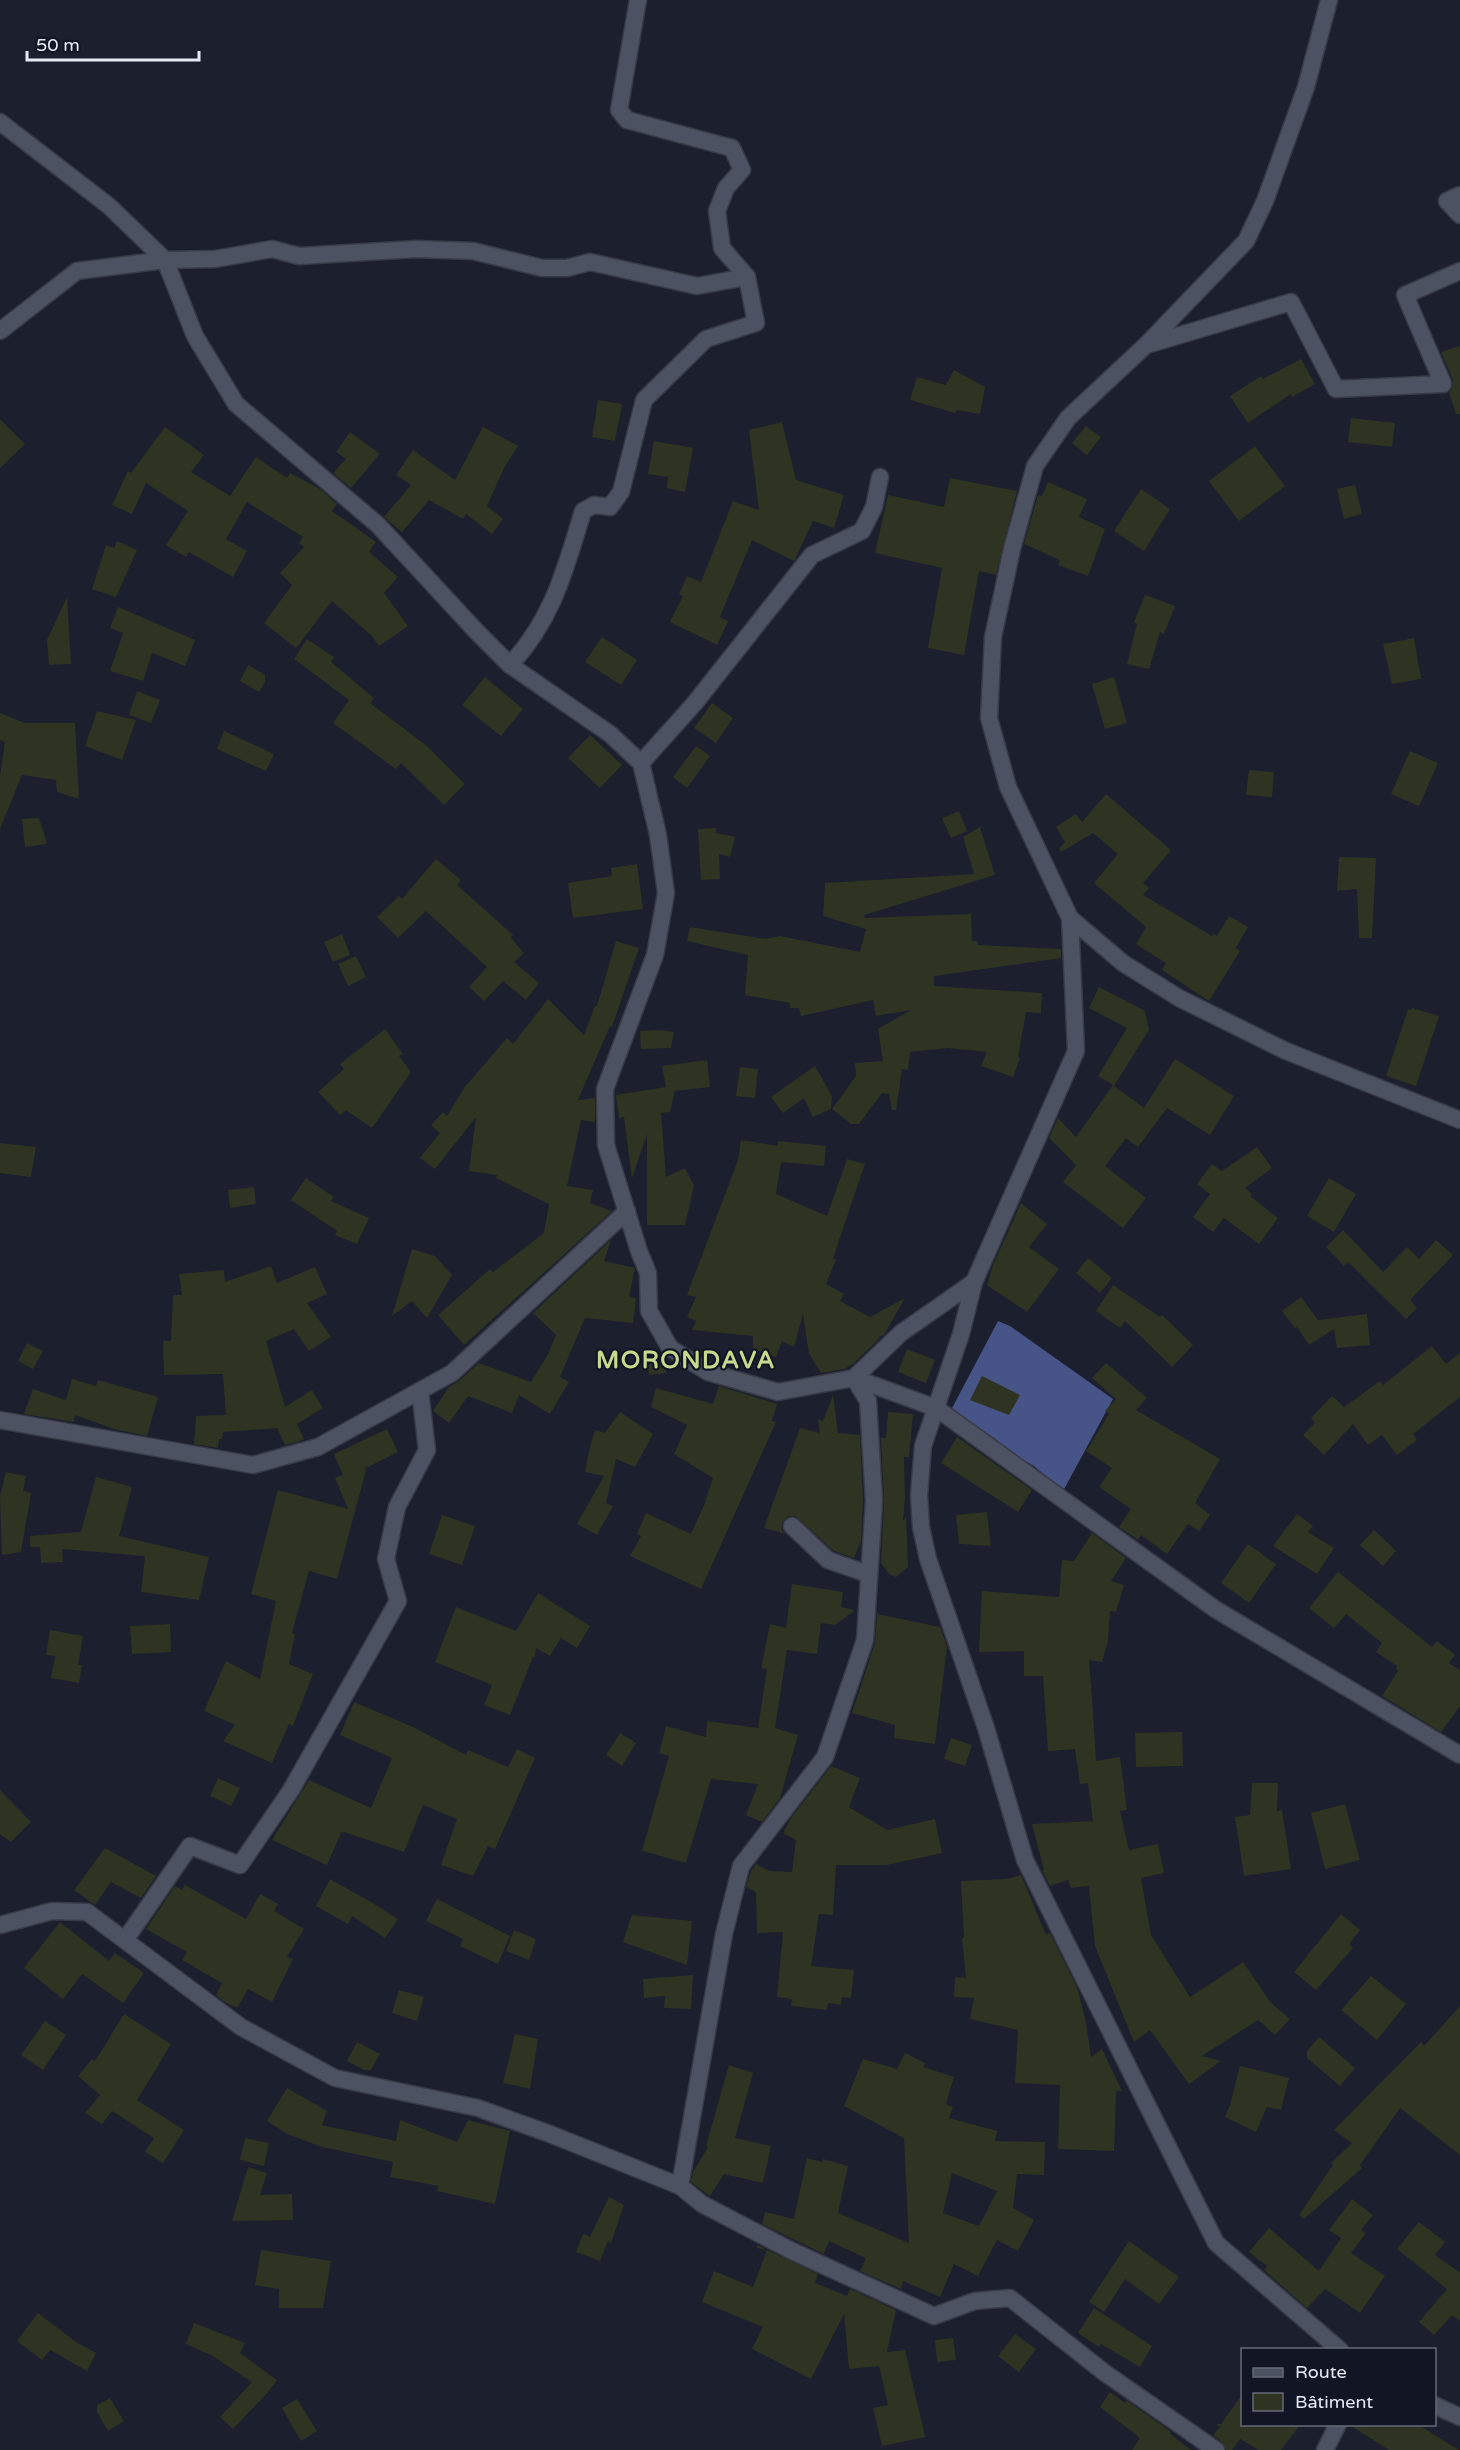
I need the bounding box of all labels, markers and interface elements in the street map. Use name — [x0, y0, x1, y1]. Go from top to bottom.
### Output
scale bar — [27, 24, 200, 62]
text: 50 m — [36, 34, 80, 56]
district label: MORONDAVA — [596, 1346, 776, 1375]
legend — [1241, 2348, 1436, 2426]
text: Route — [1295, 2361, 1347, 2383]
text: Bâtiment — [1295, 2391, 1373, 2413]

